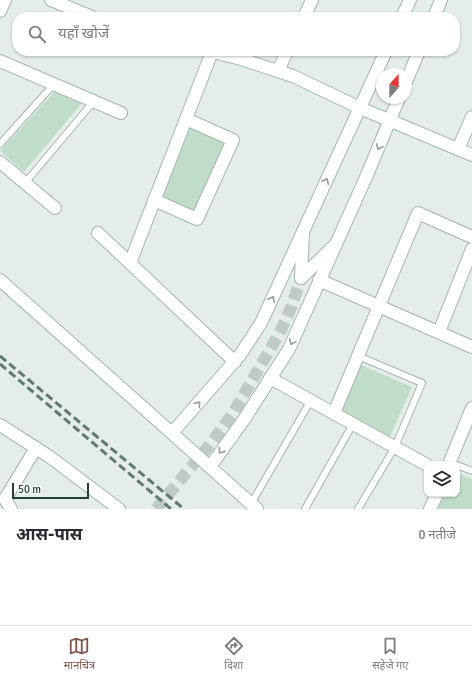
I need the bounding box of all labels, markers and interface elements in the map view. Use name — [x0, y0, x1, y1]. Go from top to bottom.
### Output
search box — [12, 12, 460, 56]
icon: search — [26, 23, 48, 45]
text: यहाँ खोजें — [58, 24, 109, 42]
north arrow — [376, 68, 412, 104]
one-way arrow — [375, 143, 383, 150]
one-way arrow — [322, 177, 330, 184]
one-way arrow — [267, 295, 275, 303]
one-way arrow — [289, 338, 297, 346]
one-way arrow — [193, 401, 200, 409]
one-way arrow — [219, 447, 226, 454]
map controls — [424, 461, 460, 497]
button: layers — [424, 461, 460, 497]
scale bar — [12, 481, 89, 500]
text: 50 m — [18, 483, 41, 496]
text: आस-पास — [16, 524, 82, 545]
text: 0 नतीजे — [418, 527, 456, 543]
tab: मानचित्र — [64, 635, 95, 673]
tab: दिशा — [223, 635, 245, 673]
tab: सहेजे गए — [372, 635, 408, 673]

